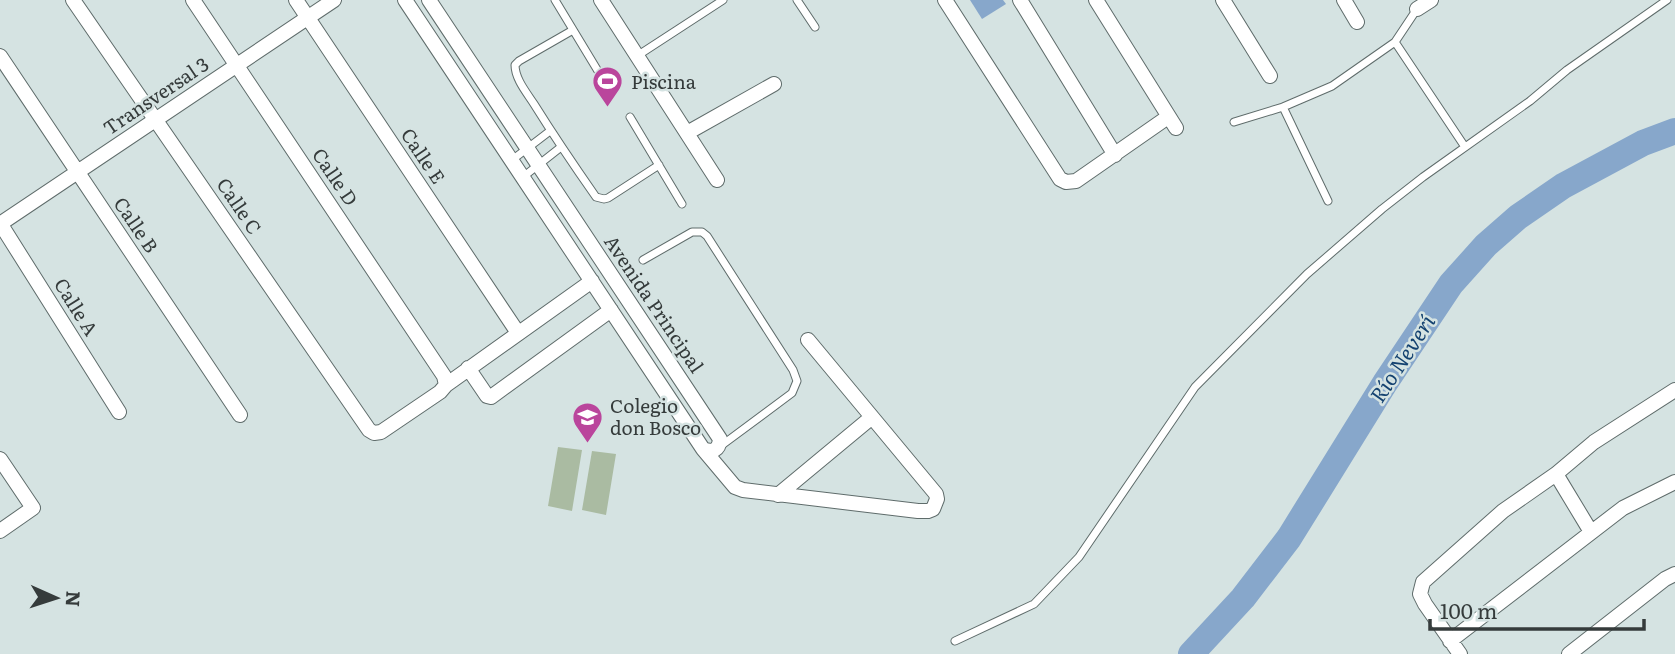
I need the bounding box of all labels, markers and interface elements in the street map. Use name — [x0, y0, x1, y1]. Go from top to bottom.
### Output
street label: Transversal 3 — [97, 49, 214, 141]
sports icon: Piscina — [591, 65, 625, 109]
place label: Piscina — [631, 67, 697, 95]
street label: Calle E — [395, 122, 453, 189]
street label: Calle D — [306, 142, 365, 211]
street label: Calle C — [211, 172, 269, 239]
street label: Calle B — [108, 191, 166, 258]
street label: Avenida Principal — [598, 229, 711, 378]
street label: Calle A — [48, 272, 106, 341]
water label: Río Neverí — [1361, 307, 1441, 408]
place label: Colegio don Bosco — [610, 391, 701, 441]
school or university icon: Colegio don Bosco — [570, 400, 604, 444]
north arrow — [21, 563, 91, 633]
scale bar — [1430, 588, 1644, 632]
text: N — [60, 590, 88, 608]
text: 100 m — [1440, 594, 1497, 625]

